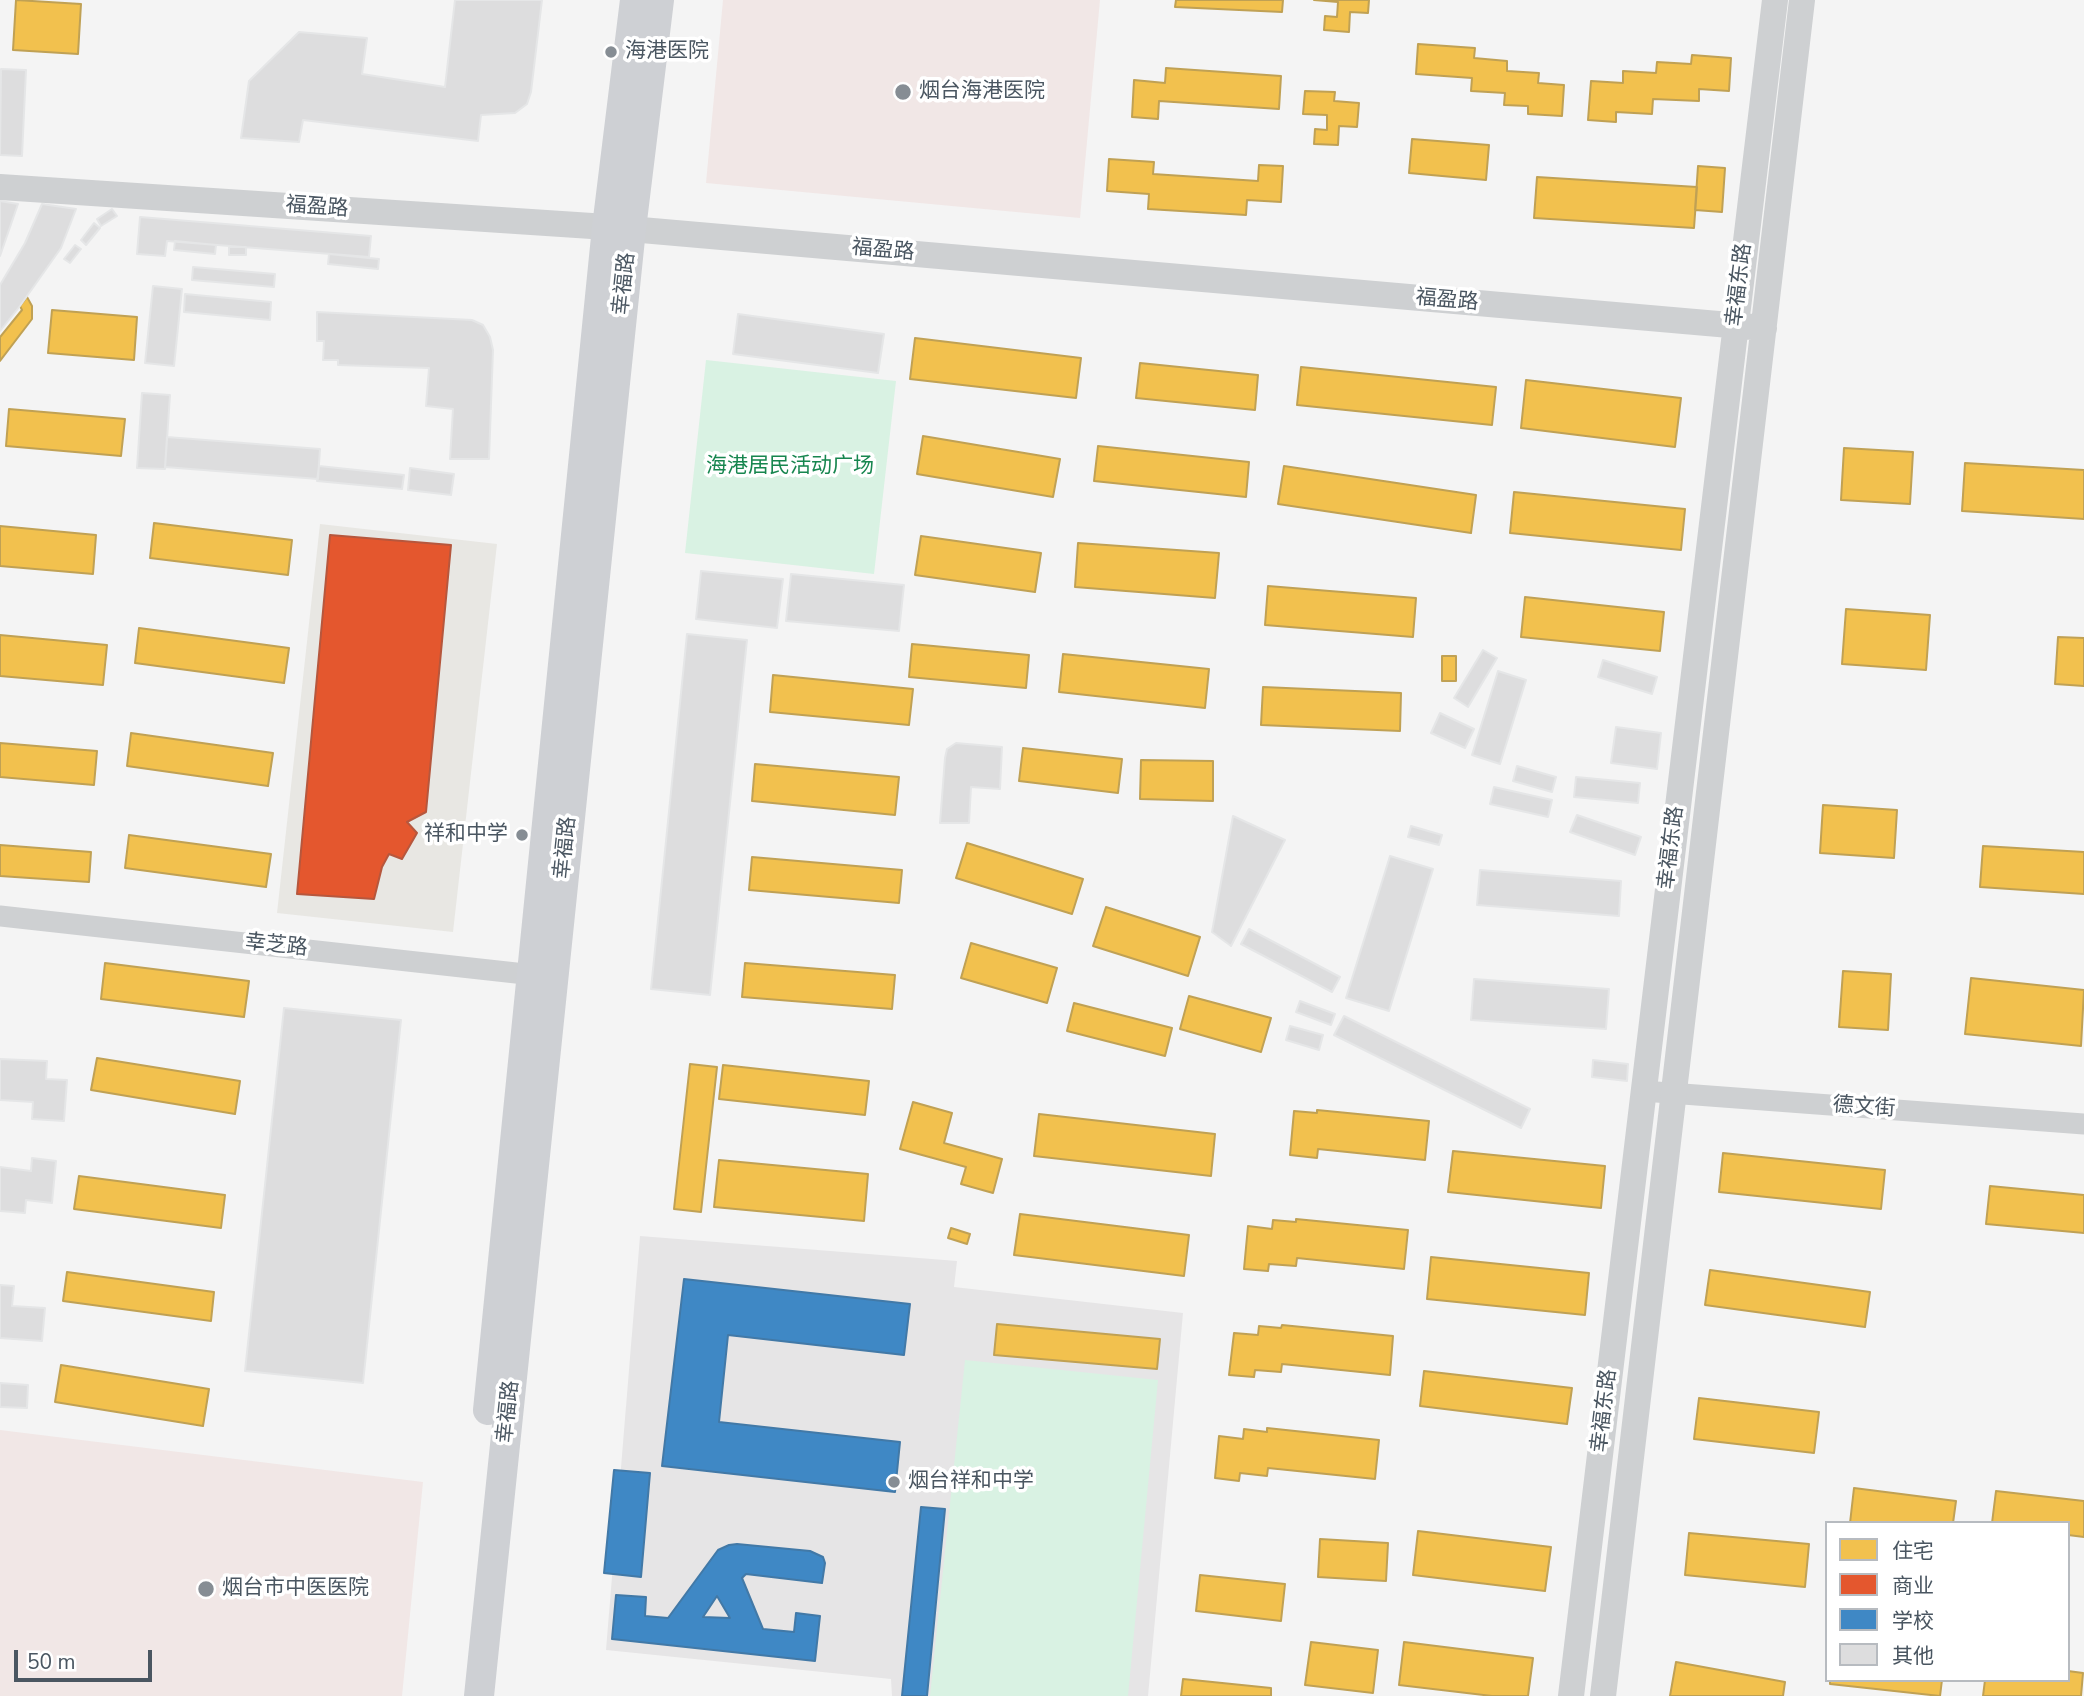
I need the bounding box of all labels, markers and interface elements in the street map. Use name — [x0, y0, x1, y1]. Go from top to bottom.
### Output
place label: 海港医院 — [625, 39, 709, 65]
marker: 海港医院 — [603, 44, 619, 60]
place label: 烟台海港医院 — [919, 79, 1045, 105]
marker: 烟台海港医院 — [893, 82, 913, 102]
street label: 福盈路 — [285, 193, 349, 223]
street label: 福盈路 — [851, 236, 915, 266]
street label: 幸福东路 — [1722, 242, 1758, 328]
street label: 幸福路 — [609, 251, 641, 317]
street label: 福盈路 — [1415, 286, 1479, 316]
park label: 海港居民活动广场 — [706, 454, 874, 480]
street label: 幸福东路 — [1654, 805, 1690, 891]
street label: 幸福路 — [550, 815, 582, 881]
place label: 祥和中学 — [424, 822, 508, 848]
marker: 祥和中学 — [514, 827, 530, 843]
street label: 幸芝路 — [243, 930, 309, 962]
street label: 德文街 — [1832, 1093, 1896, 1123]
street label: 幸福东路 — [1587, 1368, 1623, 1454]
street label: 幸福路 — [493, 1379, 525, 1445]
place label: 烟台祥和中学 — [908, 1469, 1034, 1495]
marker: 烟台祥和中学 — [886, 1474, 902, 1490]
legend — [1825, 1521, 2070, 1682]
text: 住宅 — [1892, 1537, 1934, 1565]
text: 商业 — [1892, 1572, 1934, 1600]
place label: 烟台市中医医院 — [222, 1576, 369, 1602]
marker: 烟台市中医医院 — [196, 1579, 216, 1599]
text: 学校 — [1892, 1607, 1934, 1635]
scale bar — [18, 1636, 156, 1680]
text: 其他 — [1892, 1642, 1934, 1670]
text: 50 m — [27, 1648, 76, 1676]

